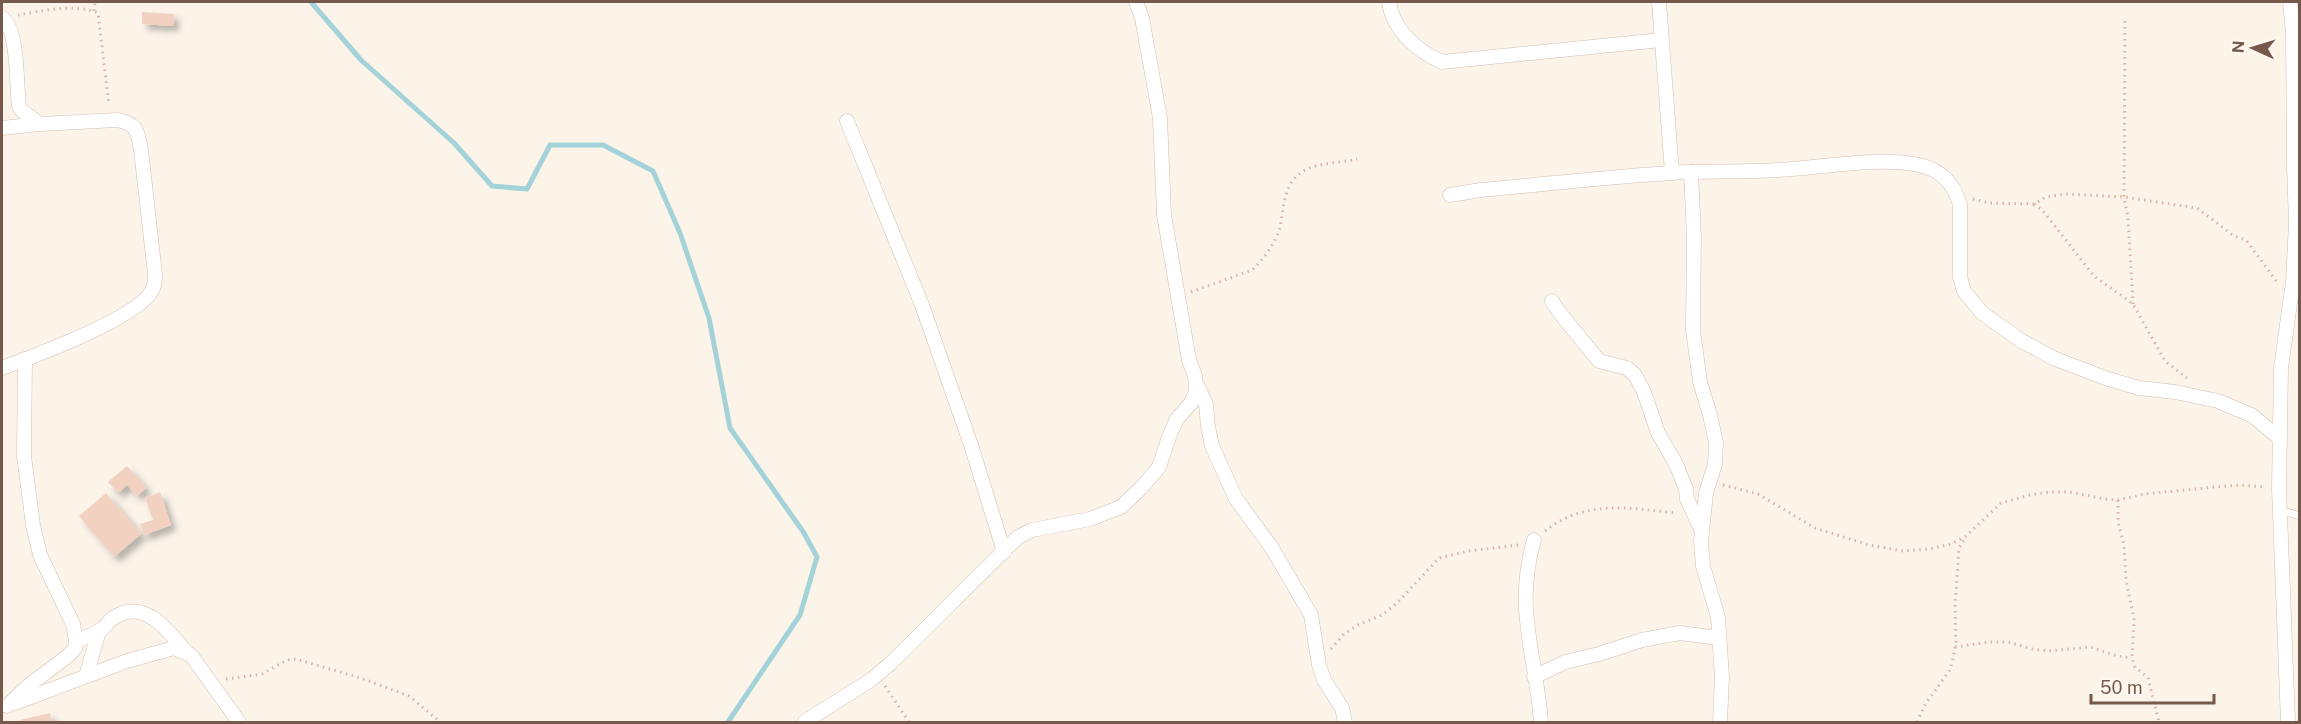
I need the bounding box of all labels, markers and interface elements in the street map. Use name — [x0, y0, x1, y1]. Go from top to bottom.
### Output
north arrow — [2223, 18, 2283, 78]
text: N — [2229, 40, 2248, 54]
scale bar — [2091, 667, 2214, 705]
text: 50 m — [2100, 677, 2143, 698]

